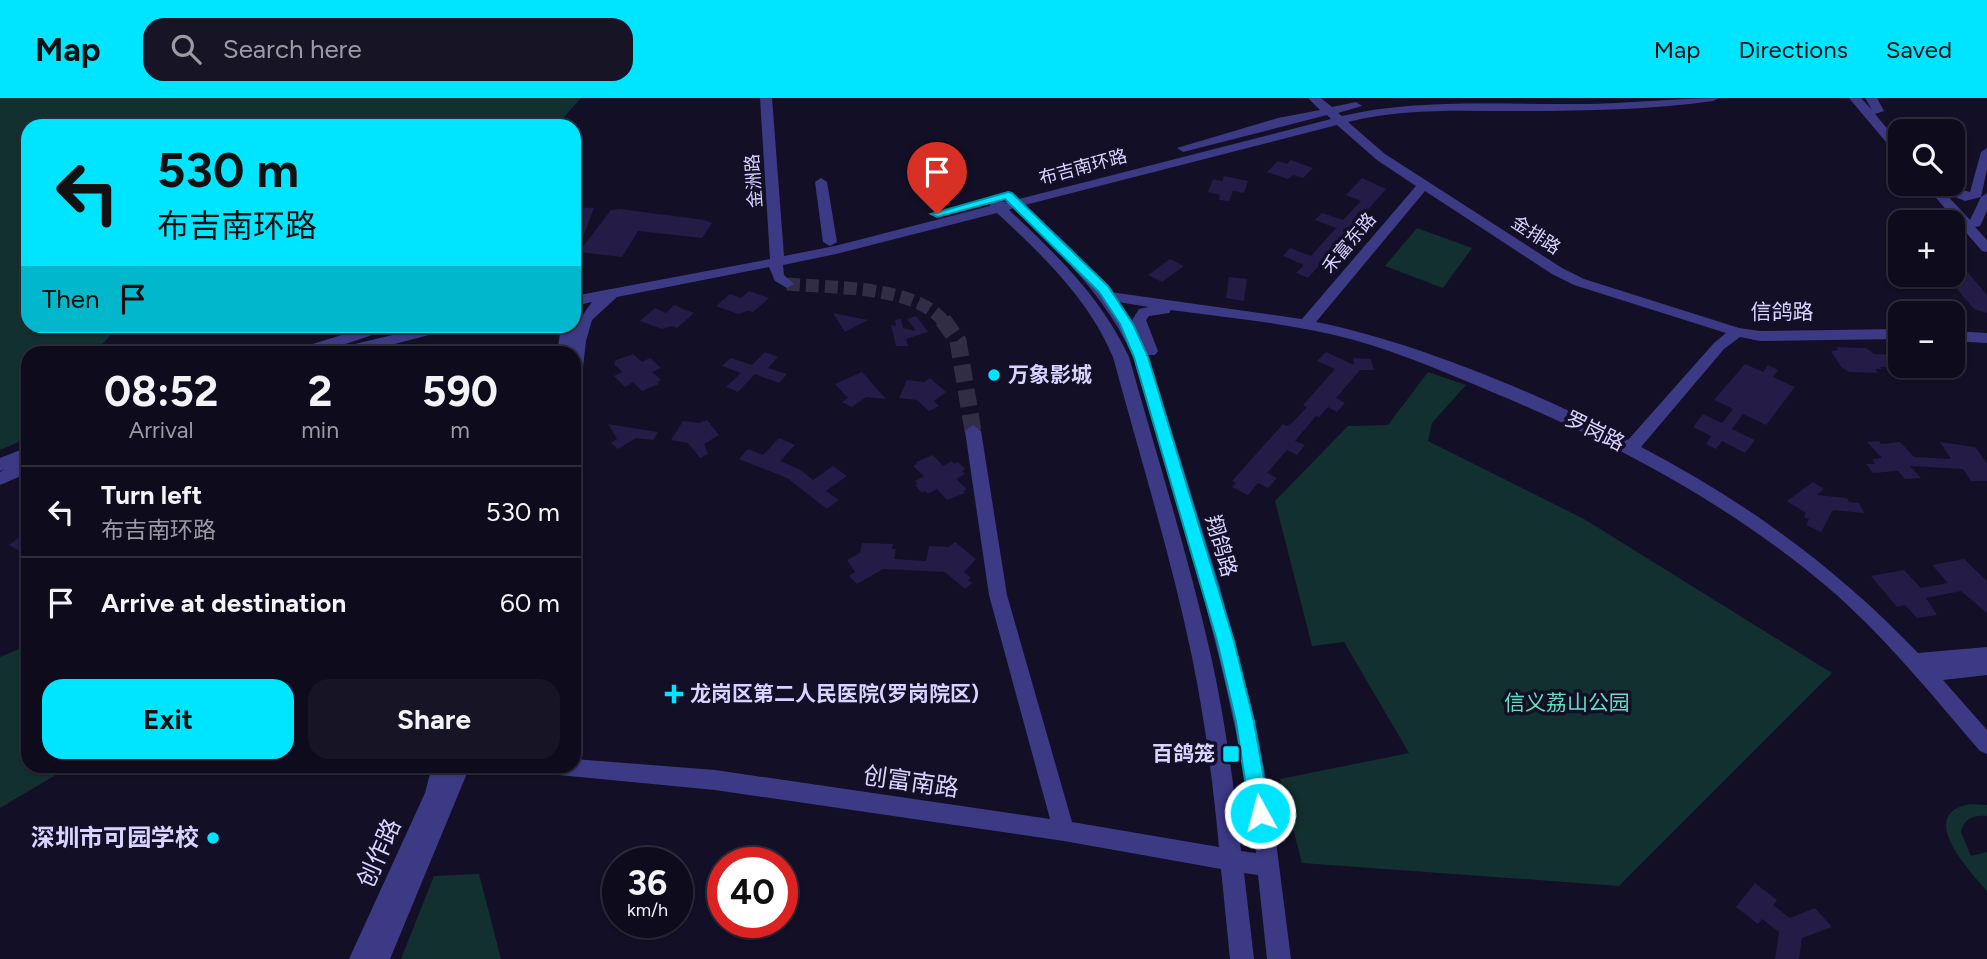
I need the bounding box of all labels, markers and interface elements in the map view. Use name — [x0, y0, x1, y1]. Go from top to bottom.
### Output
search box — [143, 18, 633, 81]
text: Map — [35, 30, 101, 69]
icon: search — [167, 30, 205, 68]
text: Search here — [223, 33, 362, 65]
text: Map — [1654, 35, 1700, 64]
text: Directions — [1738, 35, 1848, 64]
text: Saved — [1886, 35, 1952, 64]
map controls — [1888, 119, 1965, 378]
button: search — [1888, 119, 1965, 196]
text: 530 m — [157, 140, 299, 199]
pin — [907, 142, 967, 214]
street label: 布吉南环路 — [1037, 145, 1129, 189]
icon: left — [42, 147, 133, 238]
street label: 金洲路 — [741, 153, 767, 209]
icon: arrive — [918, 153, 956, 191]
text: 布吉南环路 — [157, 207, 317, 245]
street label: 禾富东路 — [1317, 208, 1381, 278]
button: + — [1888, 210, 1965, 287]
street label: 金排路 — [1507, 211, 1565, 259]
icon: arrive — [114, 280, 152, 318]
text: Then — [42, 283, 100, 315]
street label: 信鸽路 — [1751, 299, 1814, 324]
button: − — [1888, 301, 1965, 378]
place label: 万象影城 — [1008, 362, 1092, 387]
text: 08:52 — [104, 366, 218, 417]
text: 2 — [308, 366, 332, 417]
text: 590 — [422, 366, 498, 417]
marker: 万象影城 — [986, 367, 1002, 383]
street label: 罗岗路 — [1561, 406, 1629, 456]
text: Arrival — [129, 416, 194, 444]
text: min — [301, 416, 339, 444]
text: m — [450, 416, 470, 444]
text: Turn left — [101, 479, 202, 511]
icon: left — [42, 493, 80, 531]
text: 530 m — [486, 496, 560, 528]
street label: 翔鸽路 — [1201, 512, 1242, 580]
text: 布吉南环路 — [101, 516, 216, 544]
icon: arrive — [42, 584, 80, 622]
text: Arrive at destination — [101, 587, 346, 619]
text: 60 m — [500, 587, 560, 619]
button: Exit — [42, 679, 294, 759]
button: Share — [308, 679, 560, 759]
place label: 龙岗区第二人民医院(罗岗院区) — [690, 681, 979, 706]
marker: 龙岗区第二人民医院(罗岗院区) — [664, 684, 684, 704]
park label: 信义荔山公园 — [1504, 690, 1630, 715]
place label: 百鸽笼 — [1152, 741, 1215, 766]
marker: 百鸽笼 — [1221, 744, 1241, 764]
street label: 创富南路 — [862, 760, 961, 803]
position arrow — [1223, 776, 1297, 850]
street label: 创作路 — [351, 814, 406, 892]
place label: 深圳市可园学校 — [31, 823, 199, 852]
marker: 深圳市可园学校 — [205, 830, 221, 846]
speed limit sign: 40 — [707, 847, 798, 938]
text: 36 — [628, 862, 667, 904]
text: km/h — [627, 899, 668, 921]

